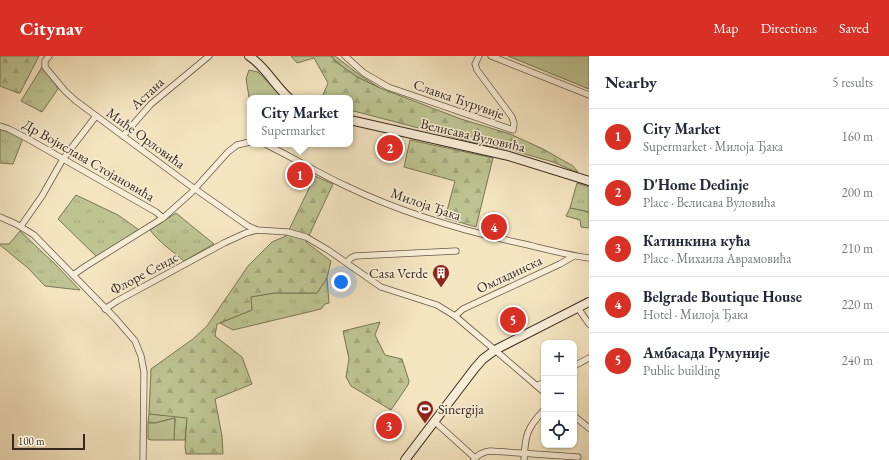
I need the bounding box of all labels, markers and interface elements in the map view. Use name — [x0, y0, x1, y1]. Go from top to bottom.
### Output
text: Citynav — [20, 16, 83, 41]
text: Map — [713, 19, 739, 37]
text: Directions — [761, 19, 817, 37]
text: Saved — [839, 19, 869, 37]
text: Nearby — [605, 71, 657, 93]
street label: Астана — [126, 73, 168, 114]
text: 5 results — [832, 74, 873, 91]
street label: Славка Ћурувије — [411, 75, 507, 123]
popup — [247, 95, 353, 147]
street label: Миће Орловића — [103, 103, 189, 173]
text: City Market — [261, 103, 339, 122]
street label: Велисава Вуловића — [419, 114, 528, 156]
street label: Др Војислава Стојановића — [20, 115, 159, 205]
text: City Market — [643, 119, 720, 138]
text: Supermarket — [261, 122, 325, 139]
text: 1 — [615, 128, 621, 145]
text: 160 m — [842, 128, 873, 145]
pin: 2 — [377, 133, 403, 163]
text: Supermarket · Милоја Ђака — [643, 138, 783, 155]
pin: 1 — [287, 160, 313, 190]
text: D'Home Dedinje — [643, 175, 749, 194]
street label: Милоја Ђака — [388, 184, 464, 225]
text: 2 — [615, 184, 621, 201]
text: 200 m — [842, 184, 873, 201]
text: Place · Велисава Вуловића — [643, 194, 776, 211]
pin: 4 — [481, 212, 507, 242]
text: Катинкина кућа — [643, 231, 750, 250]
text: 3 — [615, 240, 621, 257]
text: 210 m — [842, 240, 873, 257]
street label: Флоре Сендс — [107, 247, 181, 298]
text: Place · Михаила Аврамовића — [643, 250, 792, 267]
street label: Омладинска — [473, 251, 545, 297]
building icon: Casa Verde — [431, 263, 451, 288]
place label: Casa Verde — [369, 264, 429, 282]
your location — [331, 272, 351, 292]
text: Belgrade Boutique House — [643, 287, 802, 306]
text: 4 — [615, 296, 621, 313]
text: 220 m — [842, 296, 873, 313]
pin: 5 — [500, 305, 526, 335]
text: Hotel · Милоја Ђака — [643, 306, 748, 323]
map controls — [541, 340, 577, 448]
button: + — [541, 340, 577, 376]
text: Амбасада Румуније — [643, 343, 770, 362]
text: 5 — [615, 352, 621, 369]
text: 240 m — [842, 352, 873, 369]
text: Public building — [643, 362, 720, 379]
button: − — [541, 376, 577, 412]
sports icon: Sinergija — [415, 399, 435, 424]
place label: Sinergija — [438, 400, 484, 418]
pin: 3 — [376, 411, 402, 441]
button: locate — [541, 412, 577, 448]
scale bar — [12, 432, 85, 451]
text: 100 m — [18, 434, 45, 448]

